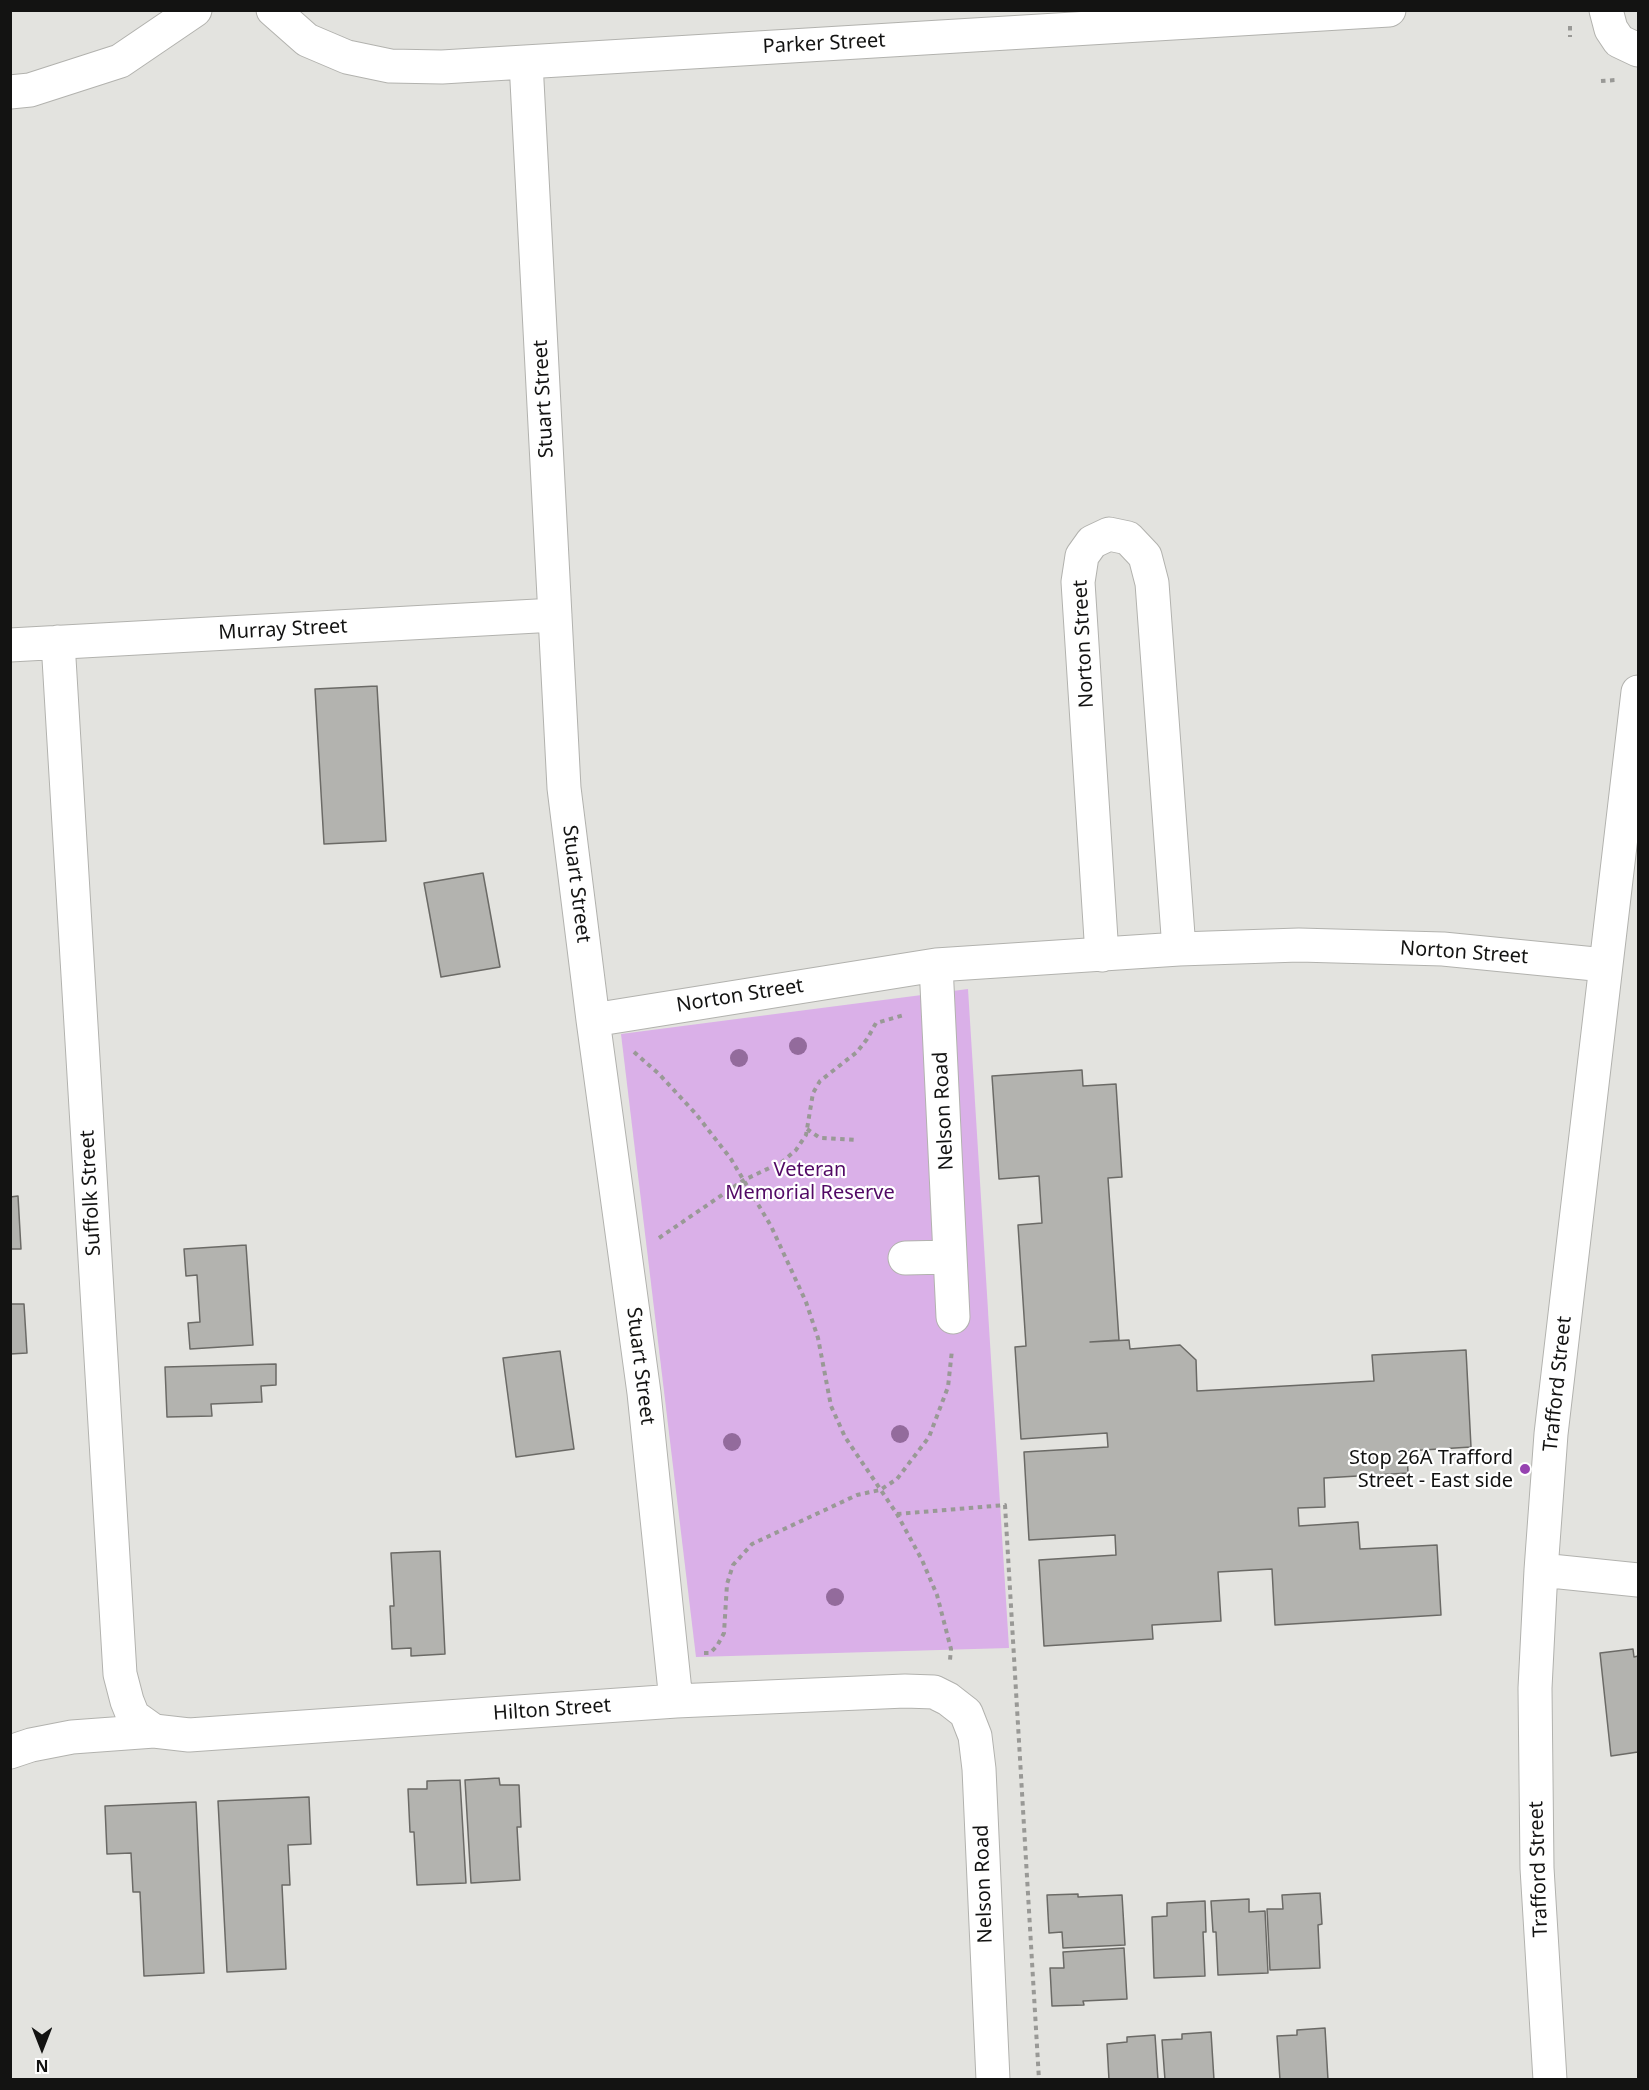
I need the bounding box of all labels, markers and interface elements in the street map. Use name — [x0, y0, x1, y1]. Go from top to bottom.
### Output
street label: Parker Street — [762, 29, 886, 59]
street label: Stuart Street — [529, 339, 559, 459]
street label: Norton Street — [1069, 579, 1099, 709]
street label: Murray Street — [218, 615, 348, 645]
street label: Stuart Street — [557, 824, 595, 944]
street label: Norton Street — [1399, 937, 1529, 969]
street label: Norton Street — [675, 974, 805, 1018]
street label: Nelson Road — [929, 1051, 959, 1171]
street label: Suffolk Street — [76, 1129, 106, 1257]
park label: Veteran Memorial Reserve — [725, 1158, 895, 1205]
street label: Stuart Street — [621, 1306, 659, 1426]
street label: Trafford Street — [1539, 1315, 1577, 1453]
place label: Stop 26A Trafford Street - East side — [1349, 1446, 1513, 1493]
marker: Stop 26A Trafford Street - East side — [1518, 1462, 1532, 1476]
street label: Hilton Street — [492, 1694, 612, 1726]
street label: Trafford Street — [1525, 1800, 1553, 1938]
street label: Nelson Road — [970, 1824, 998, 1944]
north arrow — [12, 2018, 72, 2078]
text: N — [36, 2055, 49, 2077]

